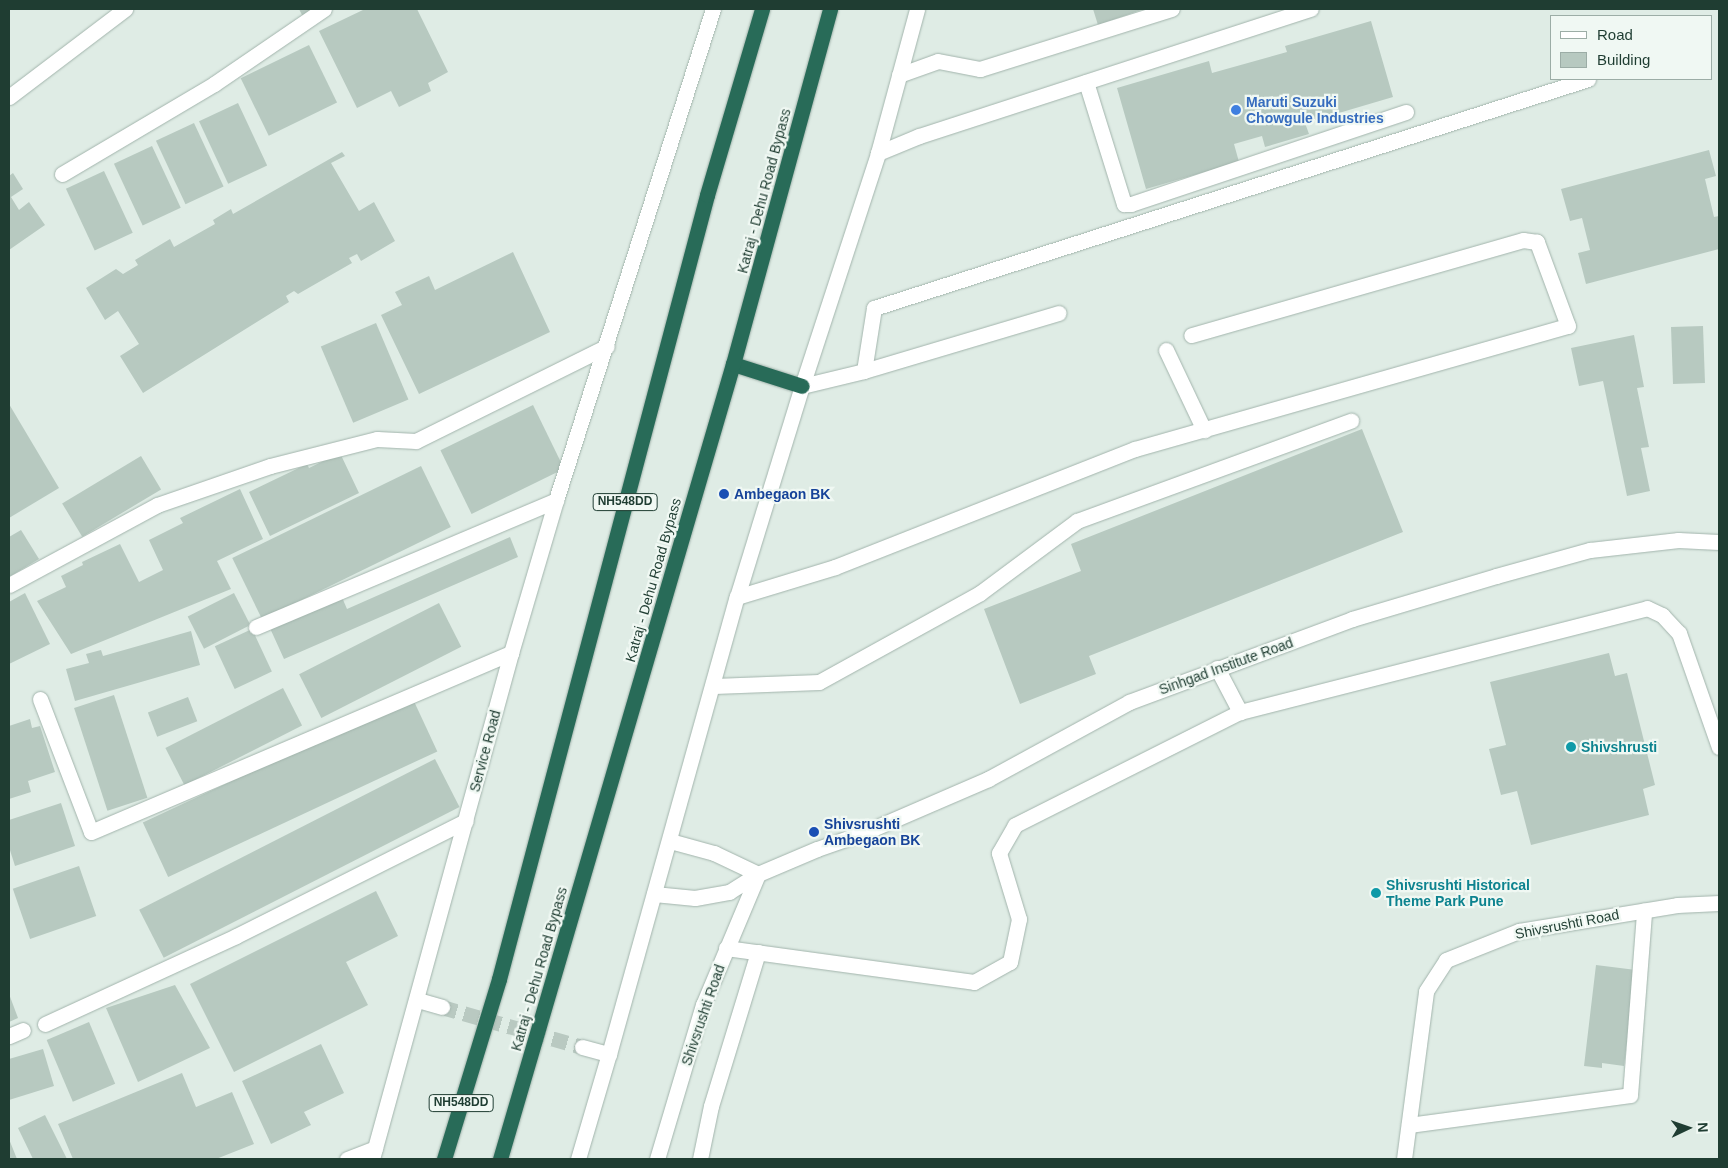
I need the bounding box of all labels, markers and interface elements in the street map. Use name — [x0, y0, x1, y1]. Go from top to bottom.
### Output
legend — [1550, 15, 1713, 80]
text: Road — [1597, 26, 1633, 43]
text: Building — [1597, 51, 1650, 68]
place label: Maruti Suzuki Chowgule Industries — [1246, 94, 1384, 126]
marker: Maruti Suzuki Chowgule Industries — [1230, 104, 1242, 116]
street label: Katraj - Dehu Road Bypass — [734, 107, 794, 275]
place label: Ambegaon BK — [734, 486, 830, 502]
marker: Ambegaon BK — [718, 488, 730, 500]
road number: NH548DD — [592, 492, 658, 512]
street label: Katraj - Dehu Road Bypass — [622, 496, 684, 664]
street label: Sinhgad Institute Road — [1157, 634, 1295, 698]
street label: Service Road — [466, 708, 504, 794]
place label: Shivshrusti — [1581, 739, 1657, 755]
marker: Shivshrusti — [1565, 741, 1577, 753]
place label: Shivsrushti Ambegaon BK — [824, 816, 920, 849]
marker: Shivsrushti Ambegaon BK — [808, 826, 820, 838]
place label: Shivsrushti Historical Theme Park Pune — [1386, 877, 1530, 910]
street label: Katraj - Dehu Road Bypass — [508, 885, 570, 1053]
marker: Shivsrushti Historical Theme Park Pune — [1370, 887, 1382, 899]
street label: Shivsrushti Road — [1513, 906, 1621, 942]
street label: Shivsrushti Road — [678, 962, 728, 1068]
road number: NH548DD — [428, 1094, 494, 1112]
north arrow — [1663, 1103, 1713, 1153]
text: N — [1695, 1122, 1711, 1133]

